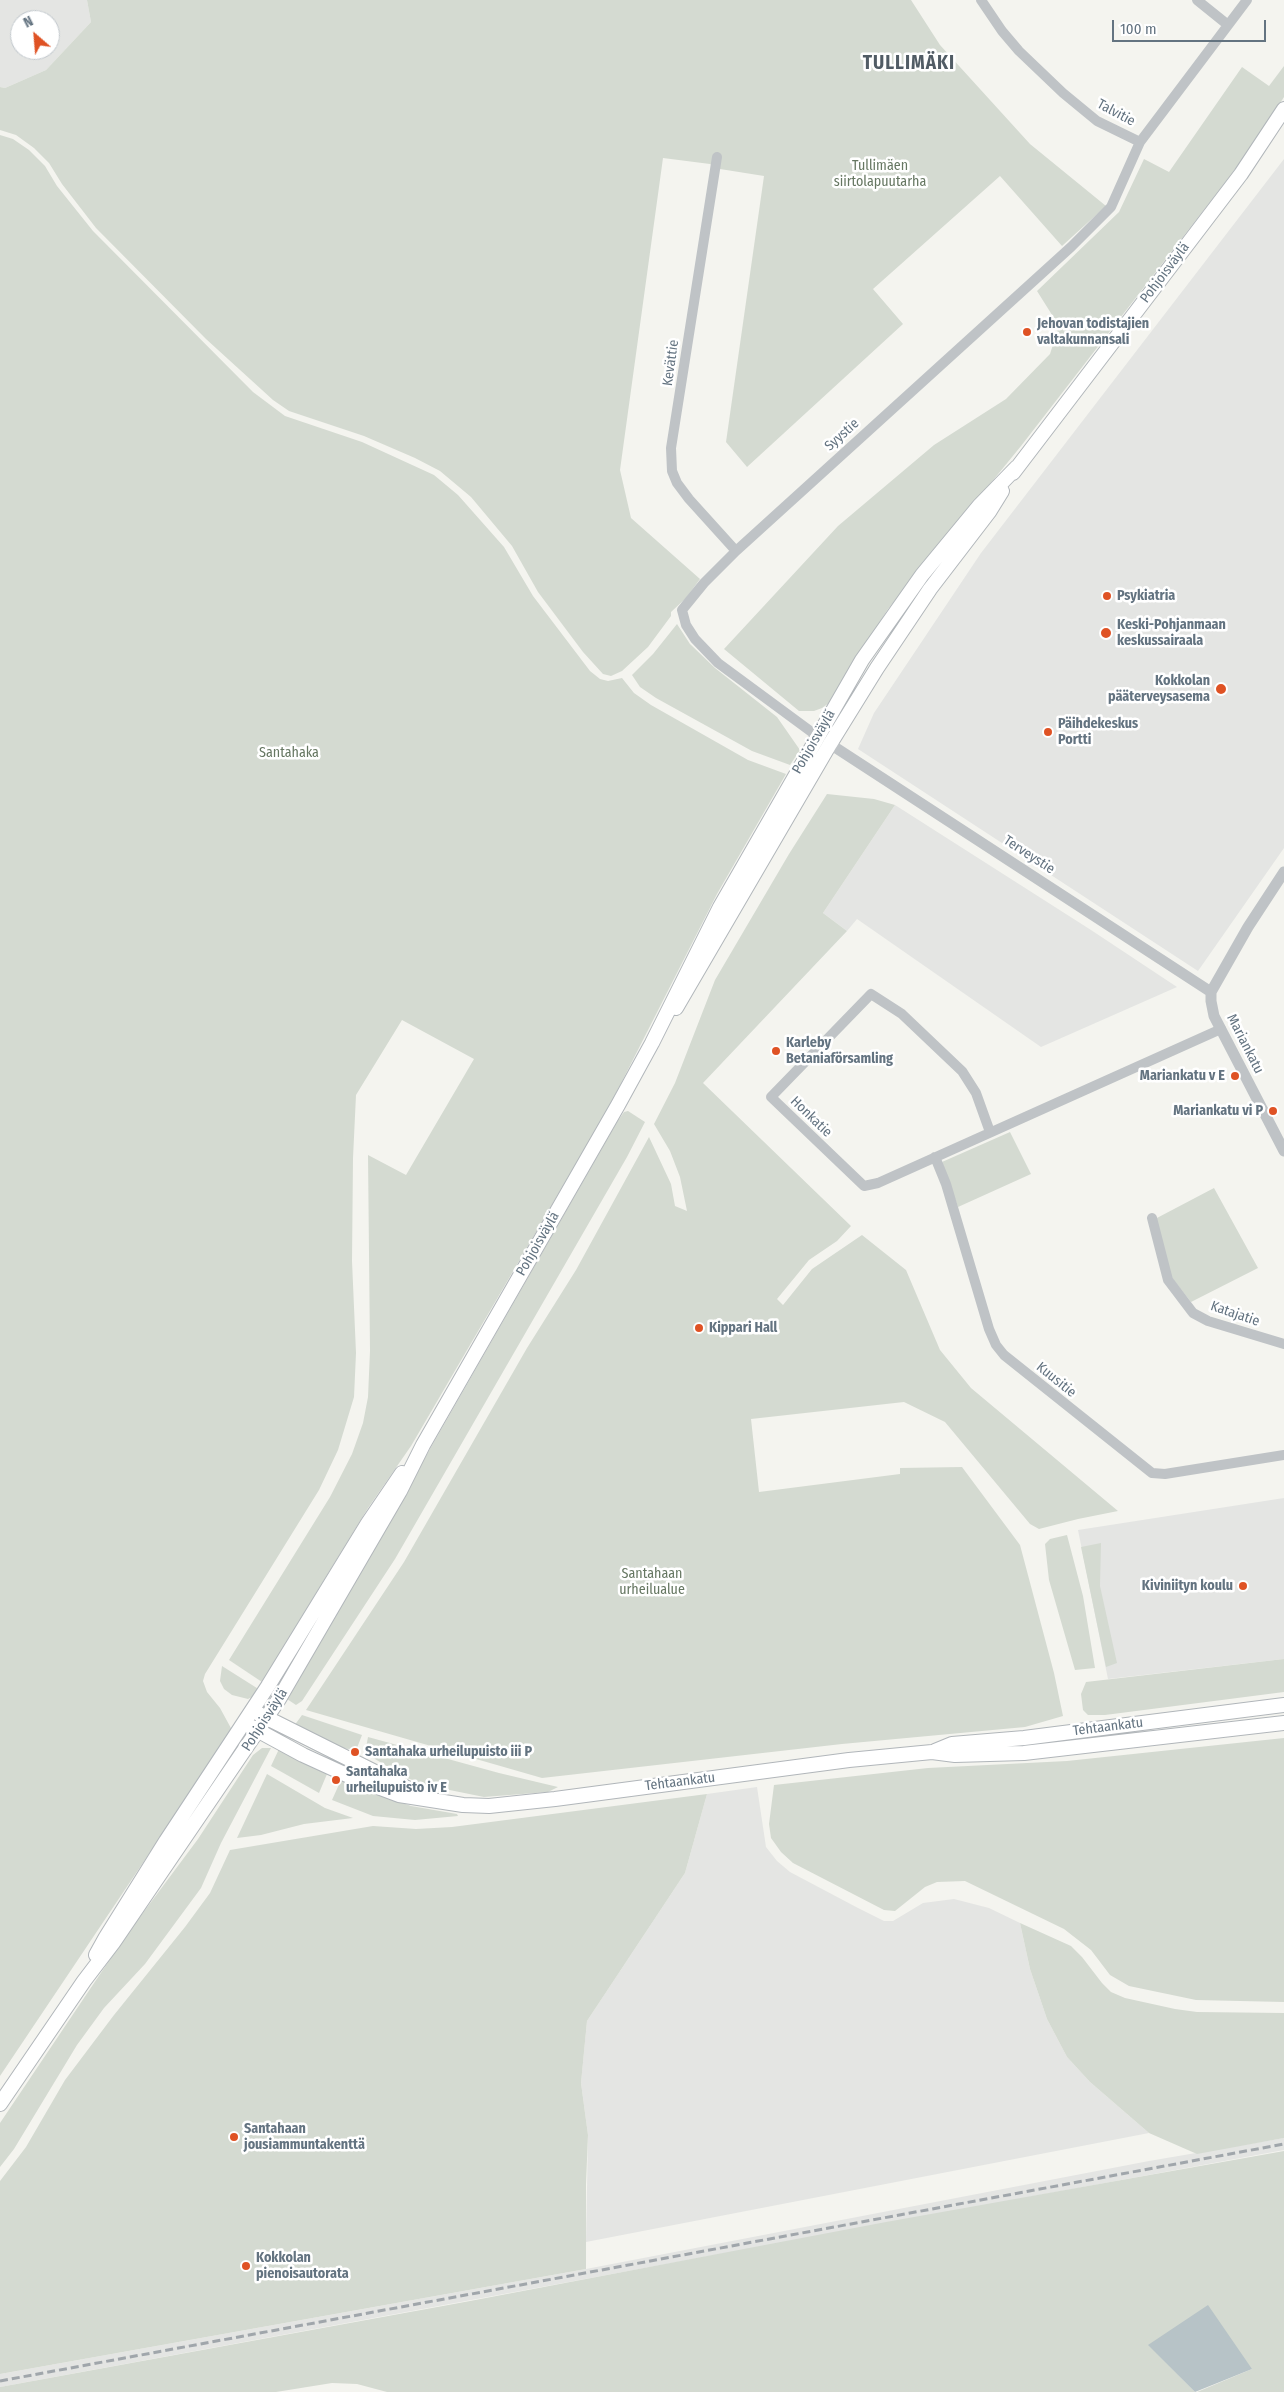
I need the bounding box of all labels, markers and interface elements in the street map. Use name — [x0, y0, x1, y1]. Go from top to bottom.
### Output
north arrow — [10, 10, 60, 60]
scale bar — [1114, 10, 1268, 42]
text: N — [21, 13, 36, 32]
text: 100 m — [1120, 20, 1157, 38]
district label: TULLIMÄKI — [862, 53, 956, 75]
street label: Talvitie — [1094, 96, 1138, 130]
park label: Tullimäen siirtolapuutarha — [834, 158, 926, 190]
street label: Pohjoisväylä — [1137, 239, 1193, 307]
place label: Jehovan todistajien valtakunnansali — [1037, 316, 1149, 348]
marker: Jehovan todistajien valtakunnansali — [1021, 326, 1033, 338]
street label: Kevättie — [659, 339, 683, 387]
street label: Syystie — [821, 415, 863, 455]
place label: Psykiatria — [1117, 588, 1175, 604]
marker: Psykiatria — [1101, 590, 1113, 602]
place label: Keski-Pohjanmaan keskussairaala — [1117, 617, 1226, 650]
marker: Keski-Pohjanmaan keskussairaala — [1099, 626, 1113, 640]
place label: Kokkolan pääterveysasema — [1108, 673, 1210, 706]
marker: Kokkolan pääterveysasema — [1214, 682, 1228, 696]
street label: Pohjoisväylä — [789, 707, 839, 777]
place label: Päihdekeskus Portti — [1058, 716, 1138, 749]
marker: Päihdekeskus Portti — [1042, 726, 1054, 738]
park label: Santahaka — [259, 745, 319, 761]
street label: Terveystie — [1000, 832, 1058, 878]
street label: Mariankatu — [1223, 1011, 1267, 1077]
place label: Karleby Betaniaförsamling — [786, 1035, 893, 1068]
marker: Karleby Betaniaförsamling — [770, 1045, 782, 1057]
place label: Mariankatu v E — [1140, 1068, 1225, 1084]
marker: Mariankatu v E — [1229, 1070, 1241, 1082]
street label: Honkatie — [787, 1093, 835, 1141]
place label: Mariankatu vi P — [1173, 1103, 1263, 1119]
marker: Mariankatu vi P — [1267, 1105, 1279, 1117]
street label: Pohjoisväylä — [513, 1209, 563, 1279]
street label: Katajatie — [1208, 1298, 1262, 1330]
place label: Kippari Hall — [709, 1320, 777, 1336]
marker: Kippari Hall — [693, 1322, 705, 1334]
street label: Kuusitie — [1033, 1359, 1079, 1401]
park label: Santahaan urheilualue — [619, 1566, 685, 1598]
place label: Kiviniityn koulu — [1142, 1578, 1233, 1594]
marker: Kiviniityn koulu — [1237, 1580, 1249, 1592]
street label: Pohjoisväylä — [239, 1686, 291, 1754]
street label: Tehtaankatu — [1072, 1714, 1144, 1740]
place label: Santahaka urheilupuisto iii P — [365, 1744, 532, 1760]
marker: Santahaka urheilupuisto iii P — [349, 1746, 361, 1758]
place label: Santahaka urheilupuisto iv E — [346, 1764, 447, 1796]
street label: Tehtaankatu — [644, 1769, 716, 1795]
marker: Santahaka urheilupuisto iv E — [330, 1774, 342, 1786]
place label: Santahaan jousiammuntakenttä — [244, 2121, 365, 2154]
marker: Santahaan jousiammuntakenttä — [228, 2131, 240, 2143]
place label: Kokkolan pienoisautorata — [256, 2250, 349, 2282]
marker: Kokkolan pienoisautorata — [240, 2260, 252, 2272]

